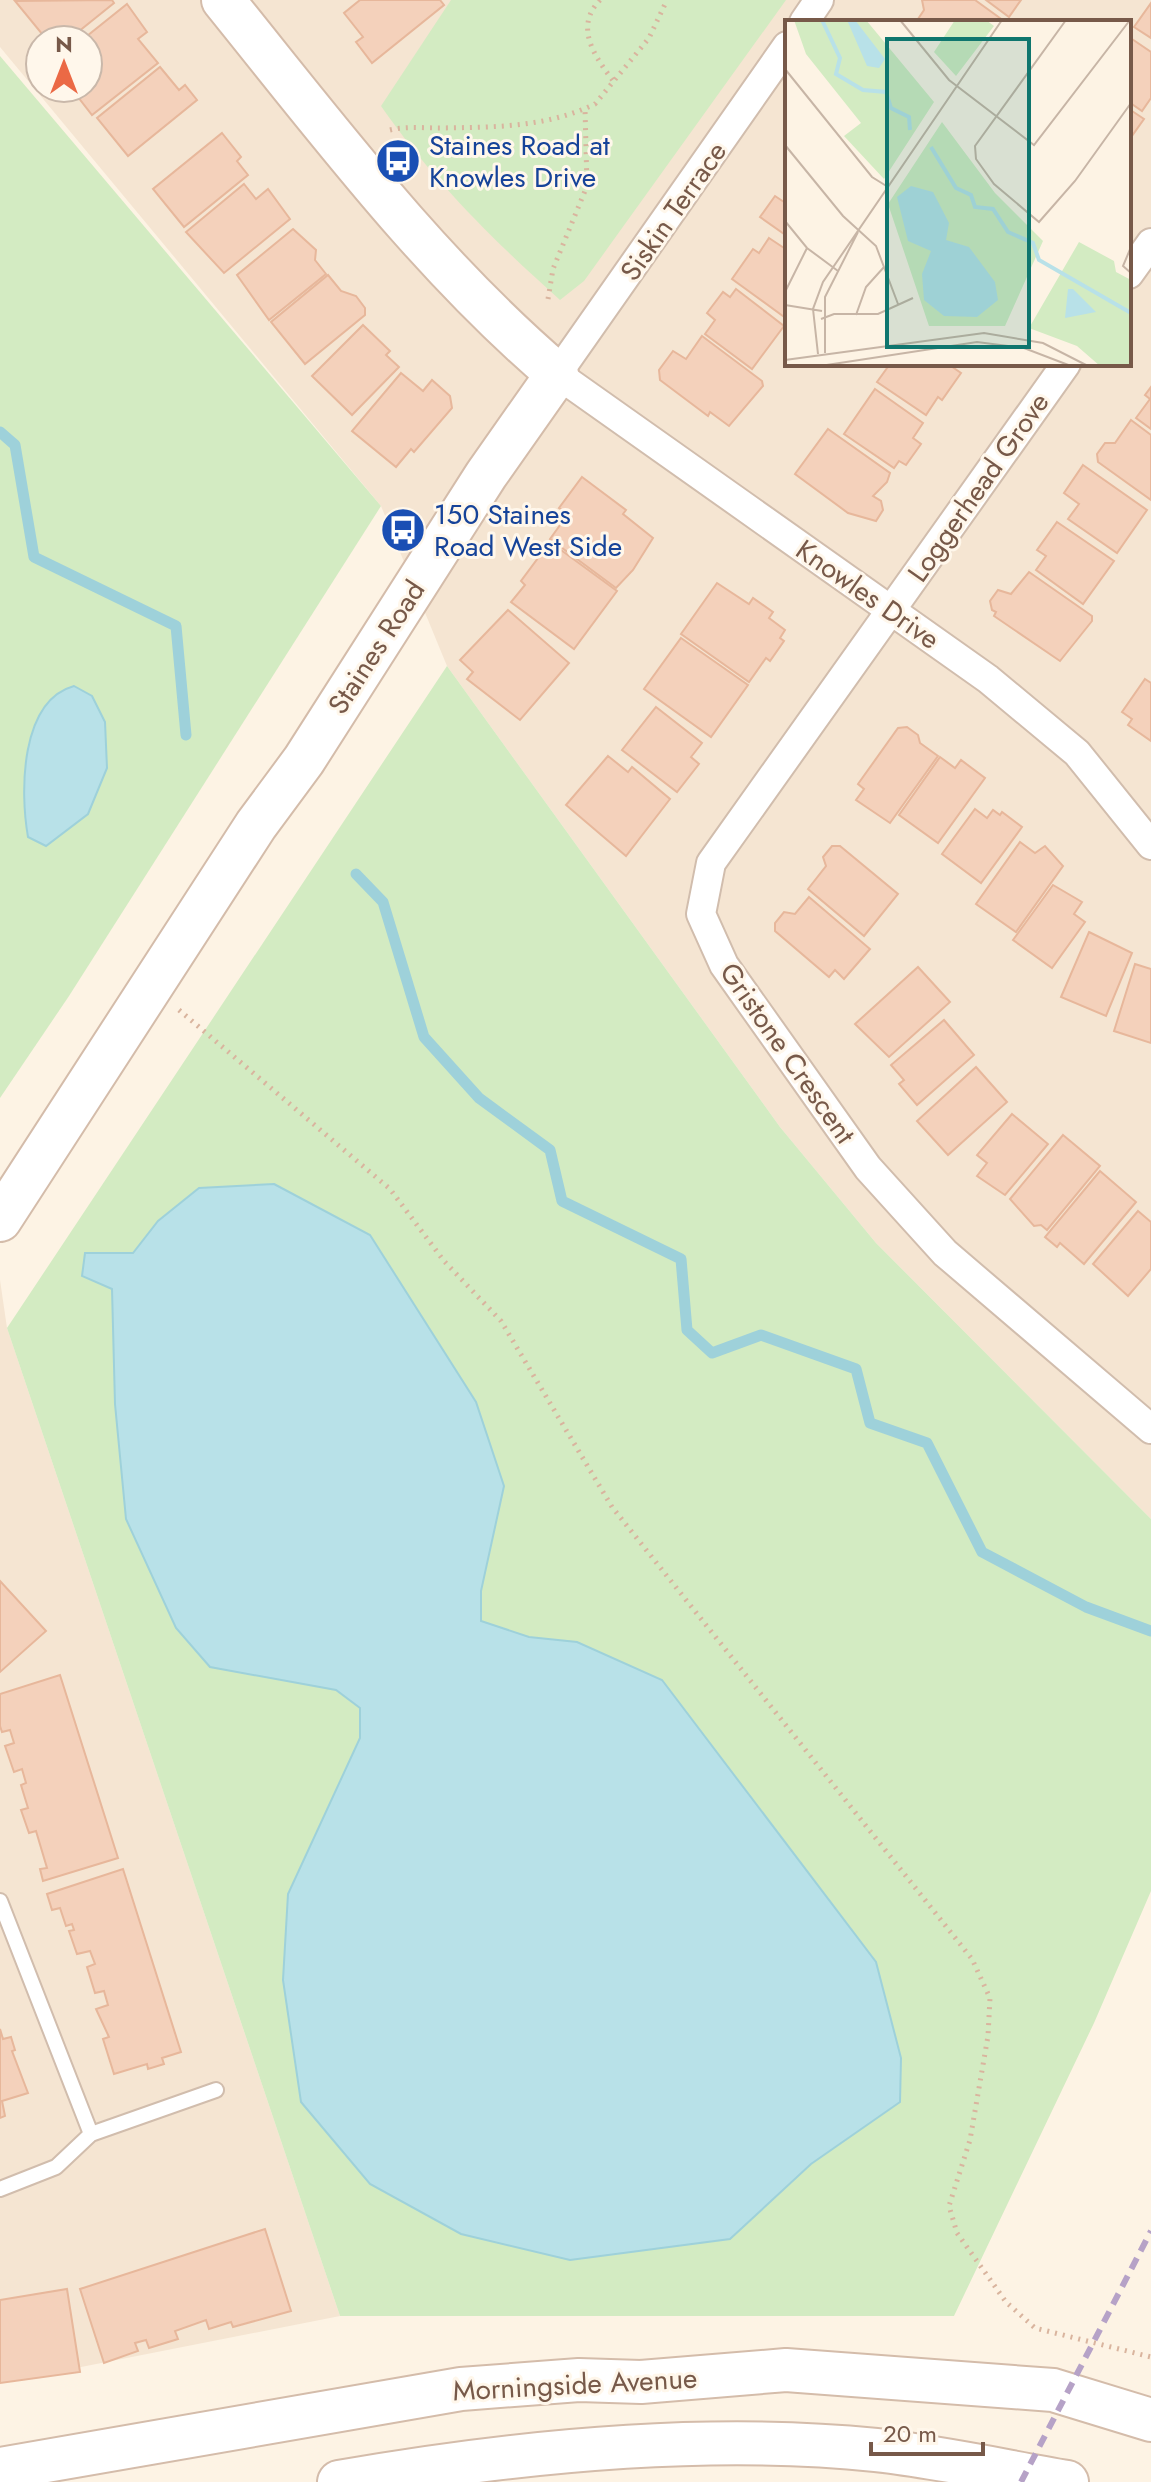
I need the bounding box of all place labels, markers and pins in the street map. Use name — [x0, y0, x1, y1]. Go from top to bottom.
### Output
place label: Staines Road at Knowles Drive — [429, 125, 610, 198]
bus stop icon: Staines Road at Knowles Drive — [374, 137, 422, 185]
place label: 150 Staines Road West Side — [434, 494, 622, 567]
bus stop icon: 150 Staines Road West Side — [379, 506, 427, 554]

